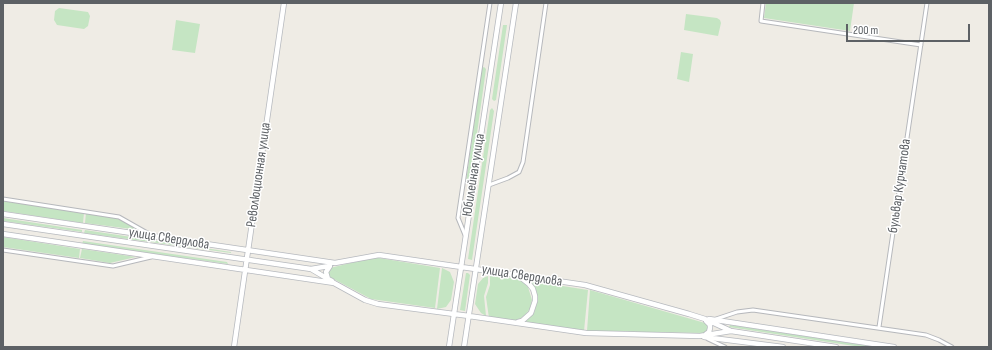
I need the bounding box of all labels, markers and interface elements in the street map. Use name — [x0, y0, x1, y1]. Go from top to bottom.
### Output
scale bar — [848, 16, 972, 42]
text: 200 m — [853, 23, 878, 38]
street label: Революционная улица — [243, 121, 275, 229]
street label: Юбилейная улица — [459, 132, 489, 218]
street label: бульвар Курчатова — [885, 138, 915, 234]
street label: улица Свердлова — [128, 224, 210, 254]
street label: улица Свердлова — [481, 261, 563, 291]

